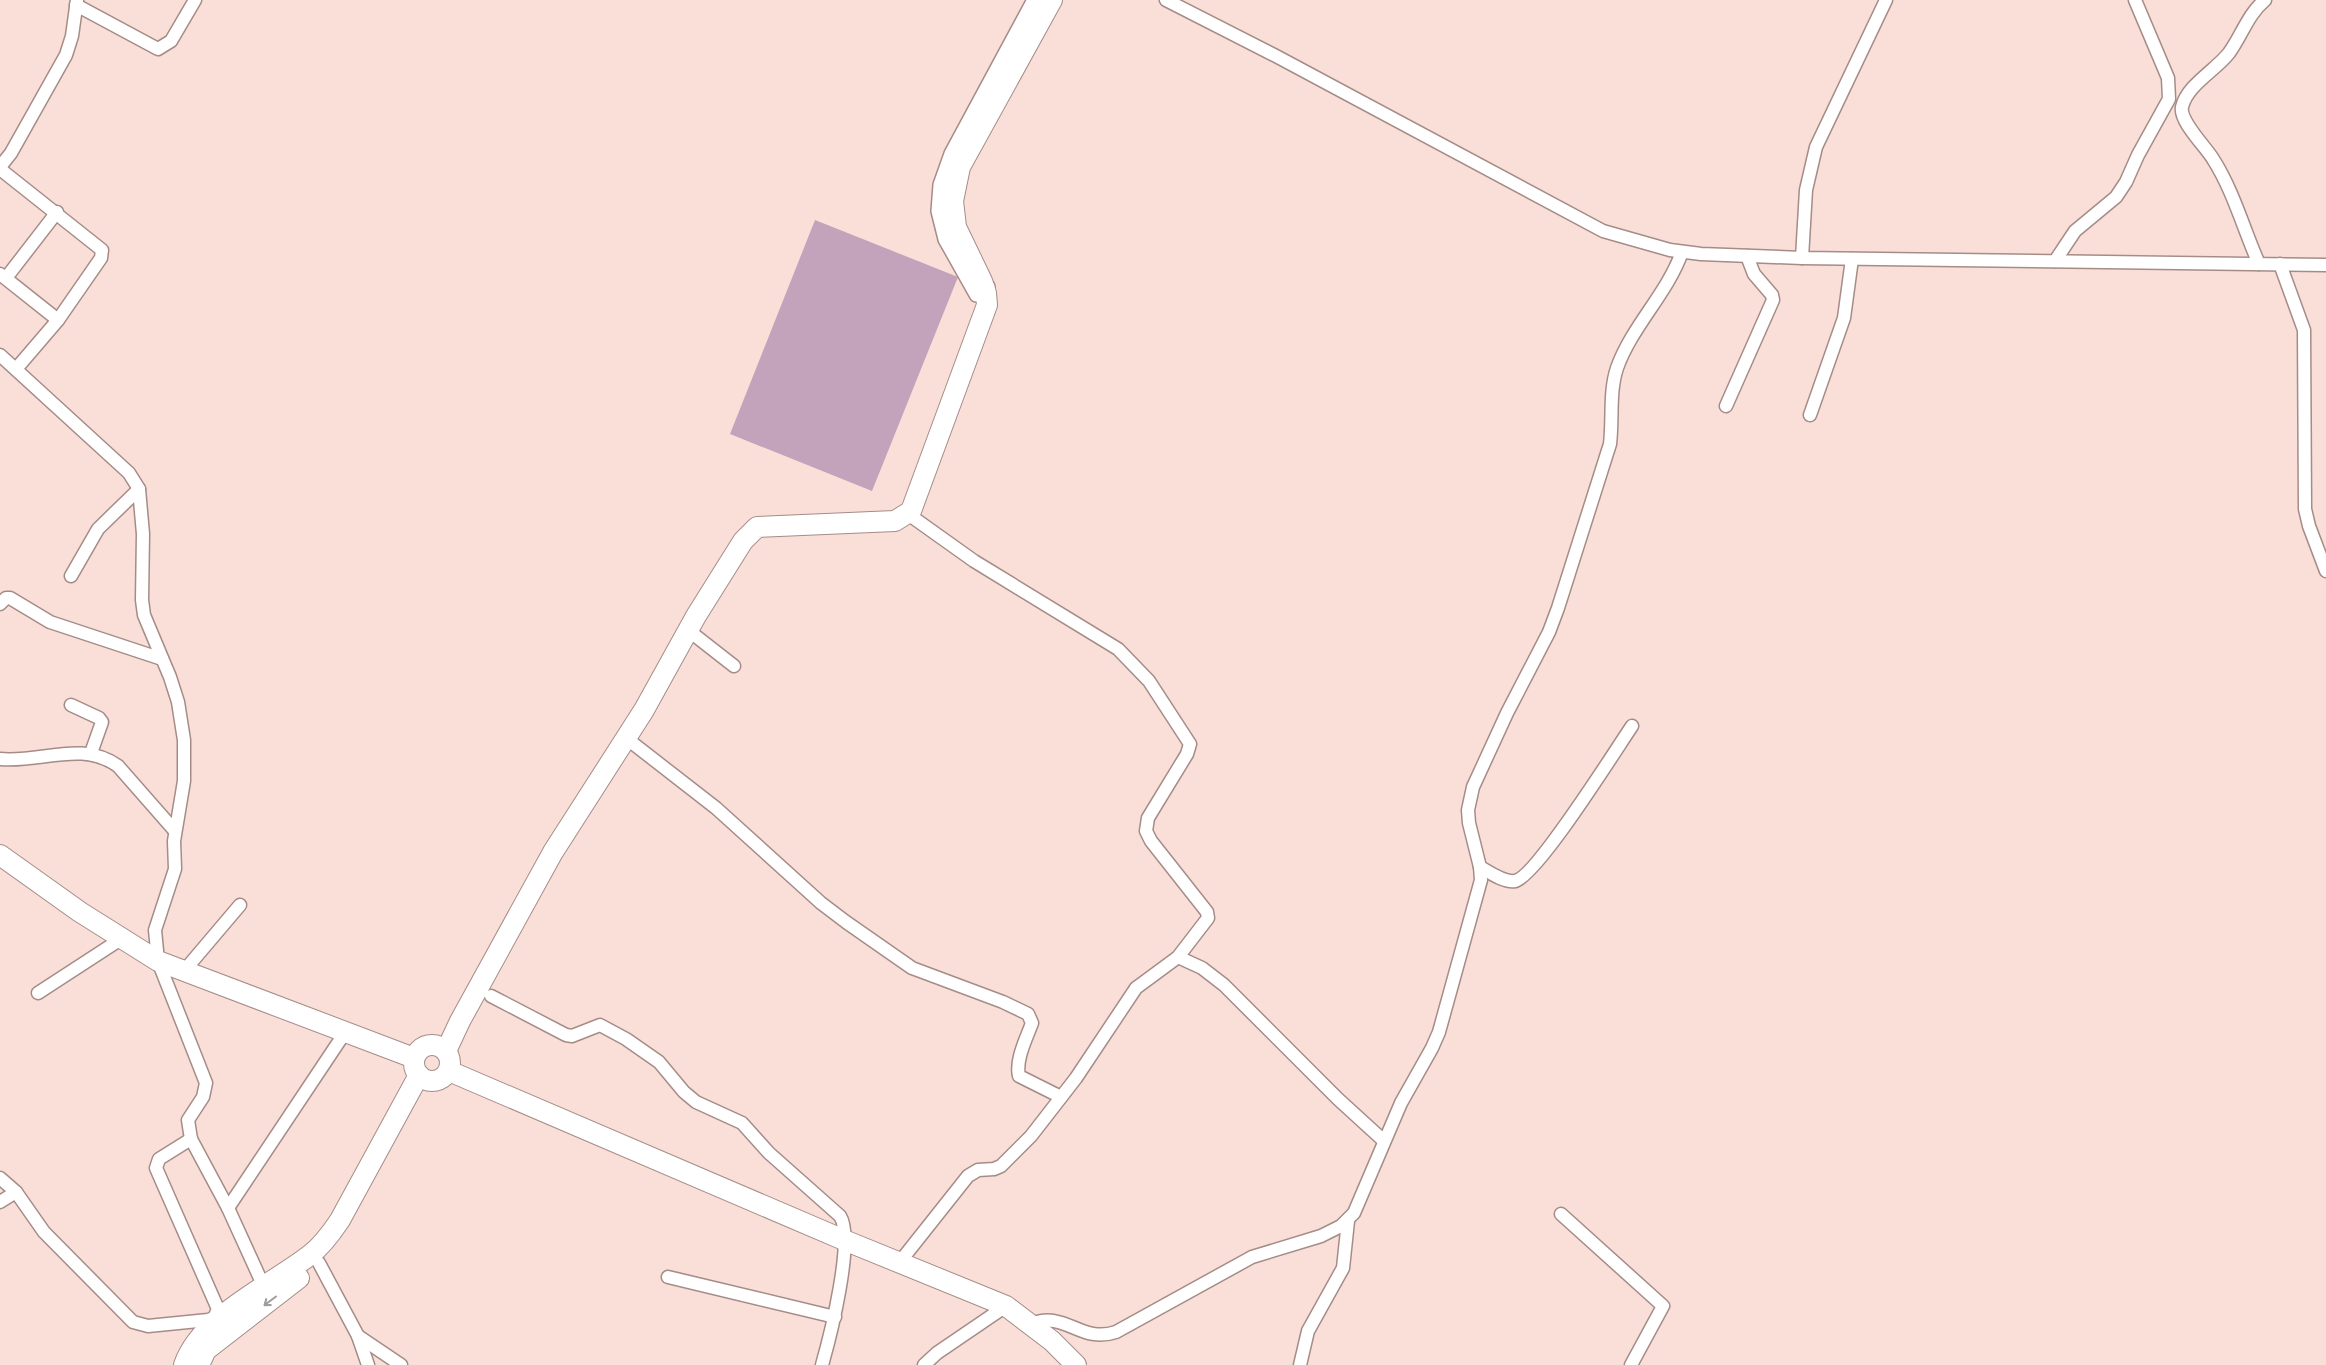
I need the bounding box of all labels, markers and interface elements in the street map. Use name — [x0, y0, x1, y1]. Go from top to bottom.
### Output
one-way arrow — [264, 1295, 277, 1306]

